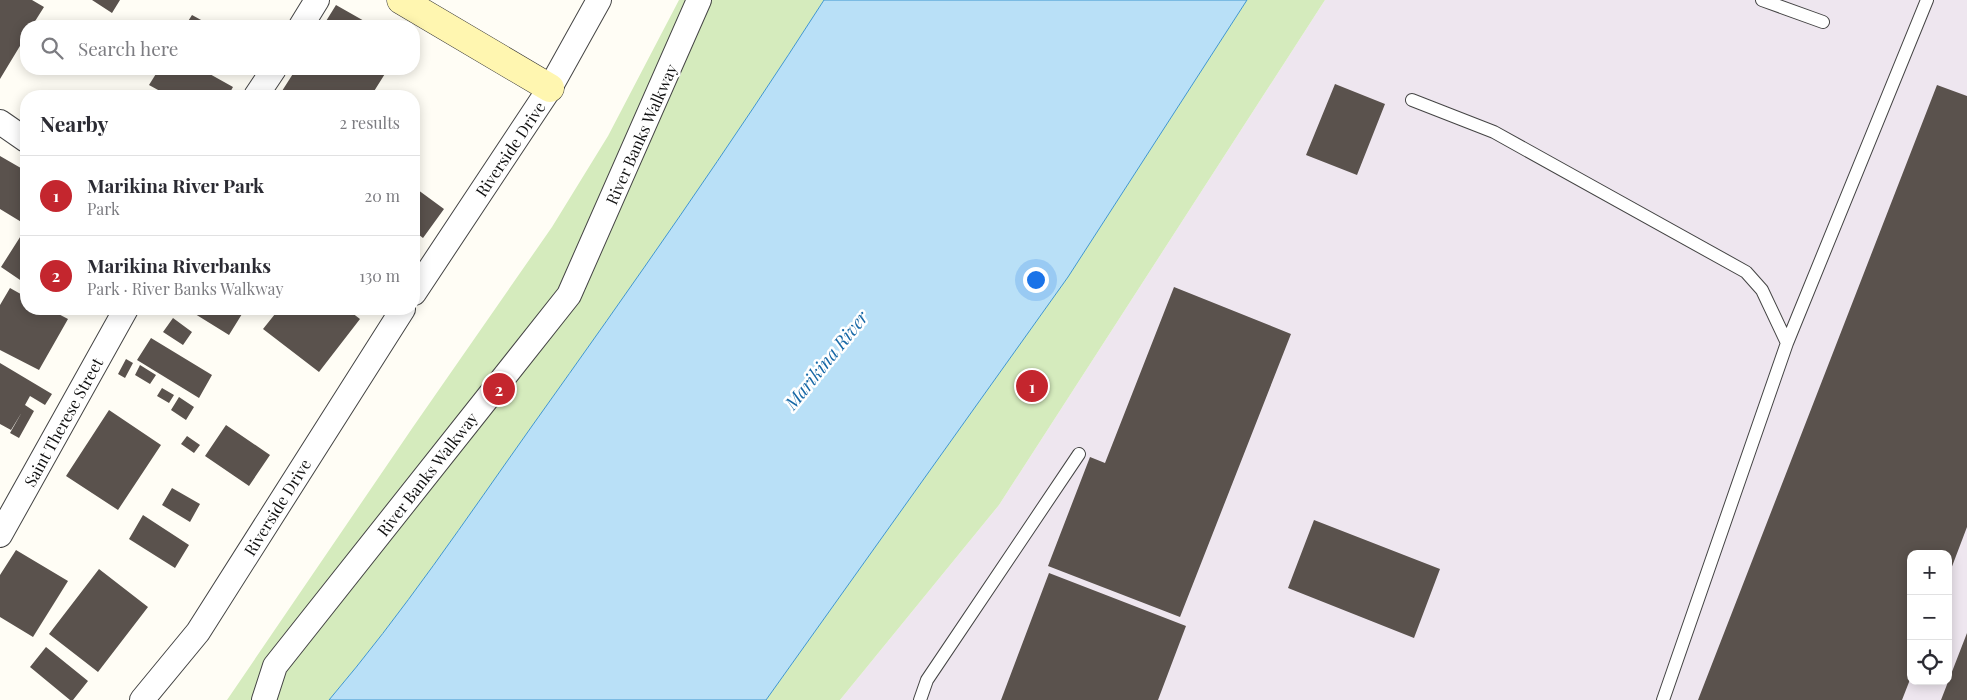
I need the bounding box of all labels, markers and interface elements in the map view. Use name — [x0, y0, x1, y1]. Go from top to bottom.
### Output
search box — [20, 20, 420, 75]
icon: search — [38, 34, 66, 62]
text: Search here — [78, 35, 178, 61]
street label: River Banks Walkway — [601, 60, 681, 208]
street label: Riverside Drive — [470, 97, 550, 201]
text: Nearby — [40, 109, 109, 137]
text: 2 results — [340, 112, 400, 133]
text: Marikina River Park — [87, 172, 264, 198]
text: 1 — [53, 185, 59, 206]
text: 20 m — [365, 185, 400, 206]
text: Park — [87, 198, 120, 219]
text: Marikina Riverbanks — [87, 252, 271, 278]
text: 2 — [52, 265, 60, 286]
text: 130 m — [359, 265, 400, 286]
your location — [1023, 267, 1049, 293]
text: Park · River Banks Walkway — [87, 278, 284, 299]
water label: Marikina River — [778, 305, 874, 415]
street label: Saint Therese Street — [19, 354, 107, 490]
pin: 1 — [1016, 367, 1048, 405]
pin: 2 — [483, 370, 515, 408]
street label: River Banks Walkway — [372, 408, 482, 540]
street label: Riverside Drive — [239, 455, 315, 559]
map controls — [1907, 550, 1952, 685]
button: + — [1907, 550, 1952, 595]
button: − — [1907, 595, 1952, 640]
button: locate — [1907, 640, 1952, 685]

